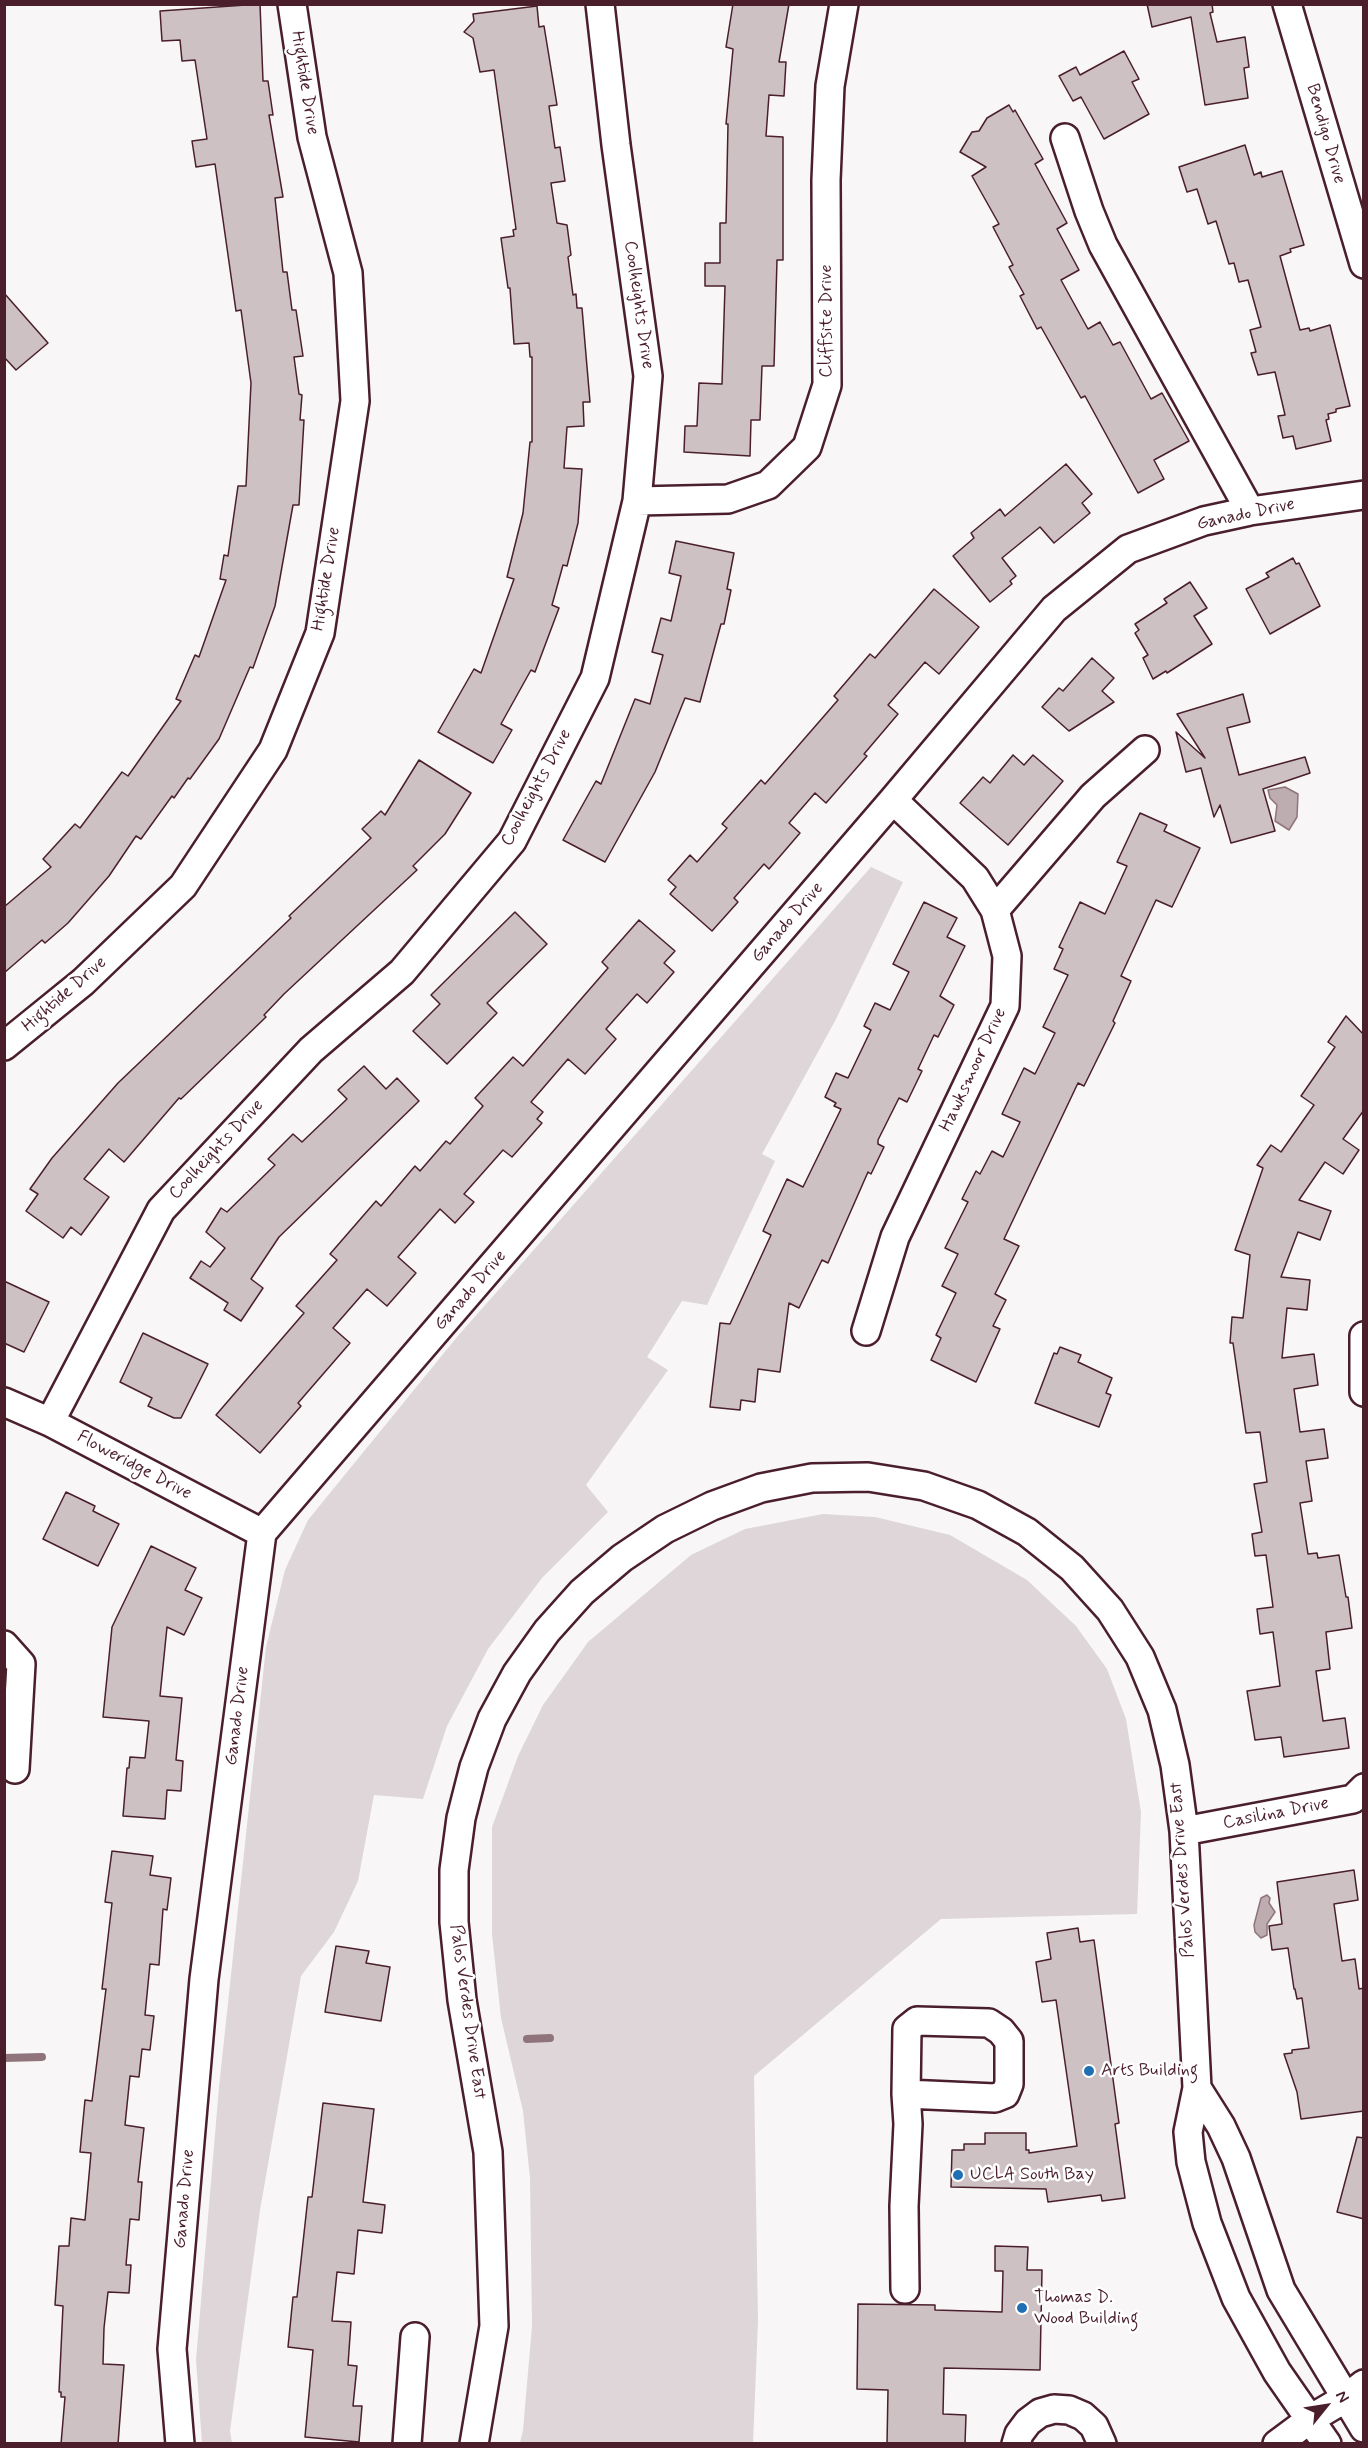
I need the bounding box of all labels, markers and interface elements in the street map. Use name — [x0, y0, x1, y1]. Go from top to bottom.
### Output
street label: Hightide Drive — [285, 29, 323, 137]
street label: Bendigo Drive — [1300, 81, 1350, 187]
street label: Coolheights Drive — [618, 239, 658, 371]
street label: Cliffsite Drive — [816, 264, 838, 378]
street label: Ganado Drive — [1195, 494, 1297, 536]
street label: Hightide Drive — [308, 525, 346, 633]
street label: Coolheights Drive — [497, 726, 577, 850]
street label: Ganado Drive — [747, 878, 829, 968]
street label: Hightide Drive — [18, 952, 112, 1038]
street label: Hawksmoor Drive — [936, 1005, 1012, 1135]
street label: Coolheights Drive — [165, 1095, 269, 1205]
street label: Ganado Drive — [430, 1246, 512, 1336]
street label: Floweridge Drive — [73, 1427, 195, 1505]
street label: Ganado Drive — [221, 1665, 255, 1767]
street label: Palos Verdes Drive East — [1166, 1781, 1200, 1959]
street label: Casilina Drive — [1221, 1793, 1331, 1835]
street label: Palos Verdes Drive East — [444, 1923, 490, 2101]
place label: Arts Building — [1101, 2060, 1198, 2082]
marker: Arts Building — [1082, 2064, 1096, 2078]
street label: Ganado Drive — [170, 2148, 200, 2250]
place label: UCLA South Bay — [970, 2164, 1094, 2186]
marker: UCLA South Bay — [951, 2168, 965, 2182]
place label: Thomas D. Wood Building — [1034, 2287, 1138, 2330]
marker: Thomas D. Wood Building — [1015, 2301, 1029, 2315]
north arrow — [1296, 2376, 1356, 2436]
text: N — [1330, 2387, 1354, 2407]

